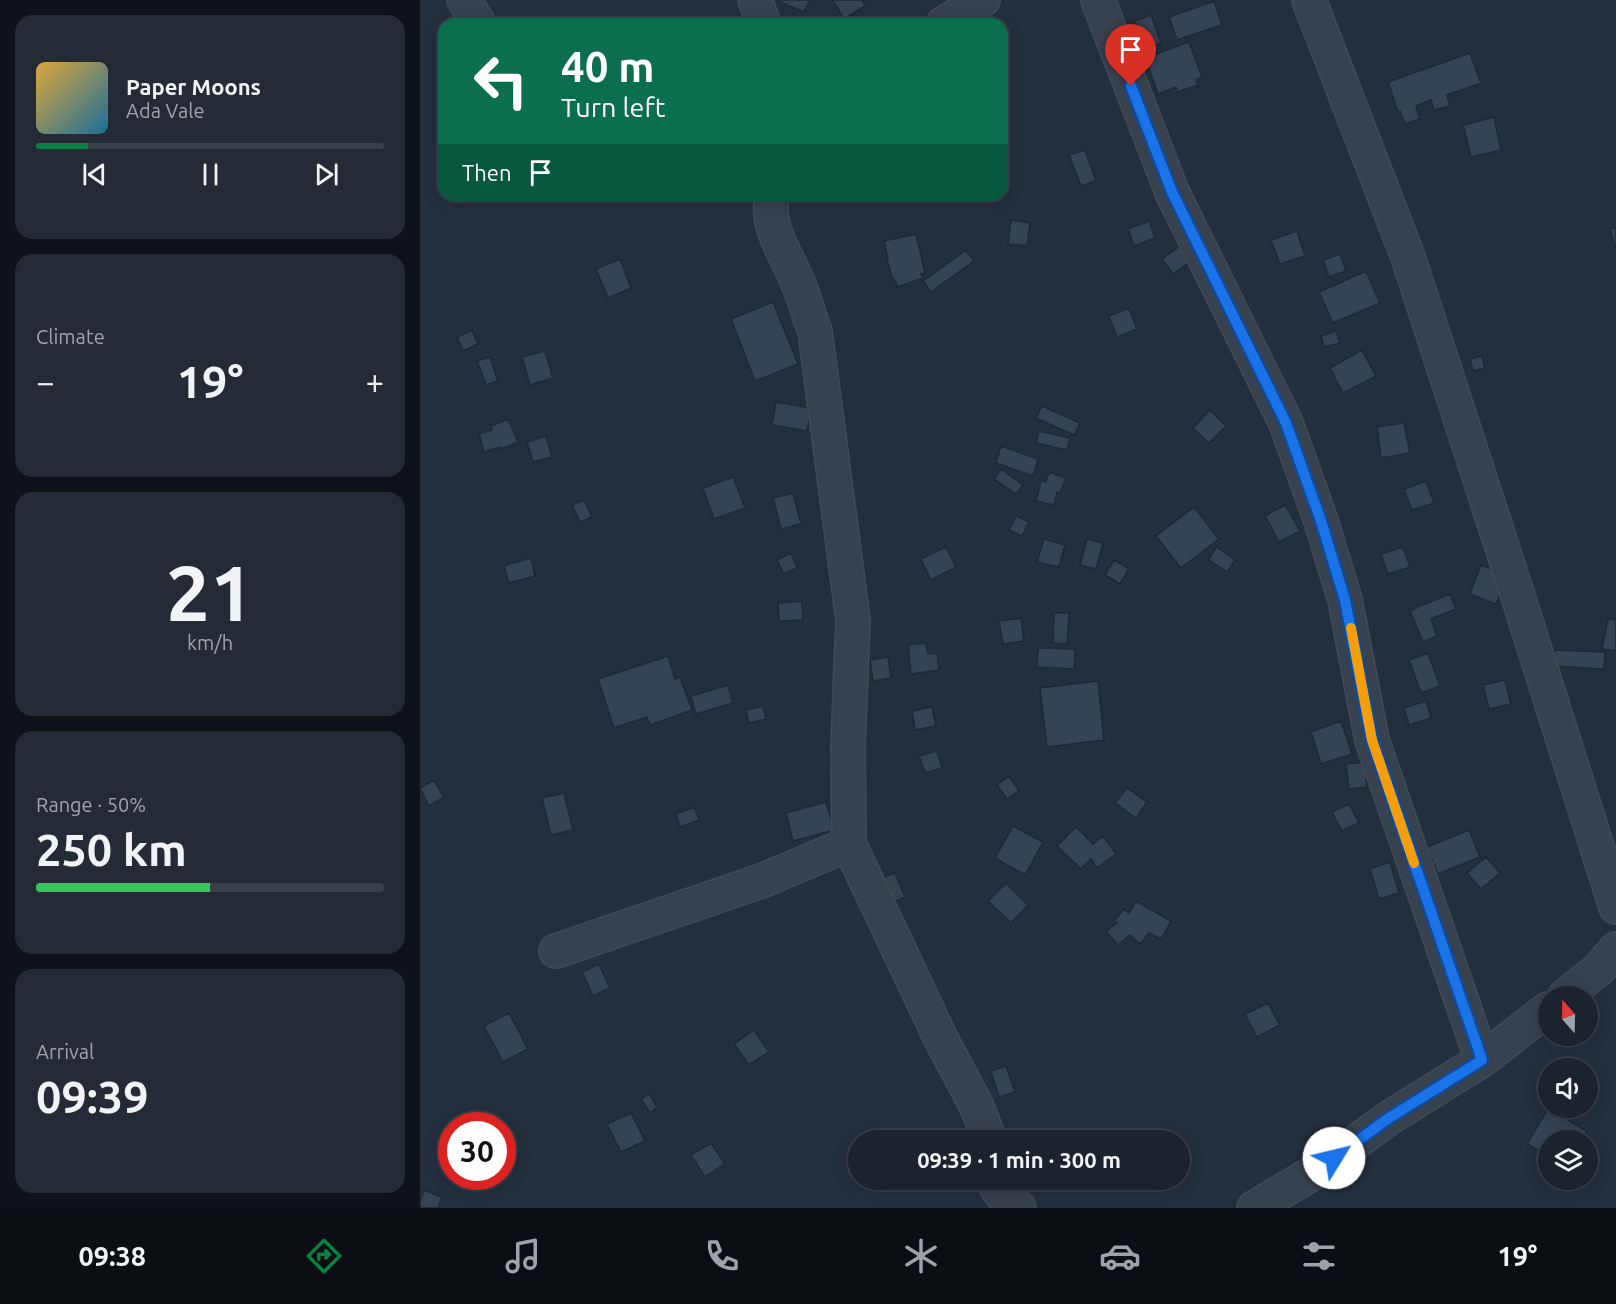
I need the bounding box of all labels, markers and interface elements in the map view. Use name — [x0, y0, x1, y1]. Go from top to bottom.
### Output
pin — [1105, 24, 1156, 86]
icon: arrive — [1114, 33, 1147, 66]
icon: left — [462, 42, 540, 120]
text: 40 m — [561, 43, 655, 90]
text: Paper Moons — [126, 74, 261, 99]
text: Turn left — [561, 92, 665, 122]
text: Ada Vale — [126, 99, 204, 122]
icon: arrive — [524, 156, 557, 189]
icon: previous — [78, 158, 111, 191]
icon: pause — [194, 158, 227, 191]
icon: next — [310, 158, 343, 191]
text: Then — [462, 160, 512, 185]
text: Climate — [36, 325, 105, 348]
text: 19° — [177, 356, 243, 407]
text: − — [36, 363, 55, 400]
text: + — [365, 363, 384, 400]
text: 21 — [166, 548, 254, 636]
text: km/h — [187, 631, 233, 654]
text: Range · 50% — [36, 793, 146, 816]
text: 250 km — [36, 824, 187, 875]
north arrow — [1538, 986, 1598, 1046]
map controls — [1538, 986, 1598, 1190]
text: Arrival — [36, 1040, 94, 1063]
button: sound — [1538, 1058, 1598, 1118]
text: 09:39 — [36, 1071, 149, 1122]
speed limit sign: 30 — [438, 1112, 516, 1190]
position arrow — [1302, 1126, 1366, 1190]
button: layers — [1538, 1130, 1598, 1190]
text: 09:39 · 1 min · 300 m — [917, 1147, 1121, 1172]
icon: directions — [303, 1235, 345, 1277]
icon: music — [502, 1235, 544, 1277]
icon: phone — [701, 1235, 743, 1277]
icon: climate — [900, 1235, 942, 1277]
icon: car — [1099, 1235, 1141, 1277]
icon: filters — [1298, 1235, 1340, 1277]
text: 09:38 — [79, 1241, 146, 1271]
text: 19° — [1497, 1241, 1537, 1271]

